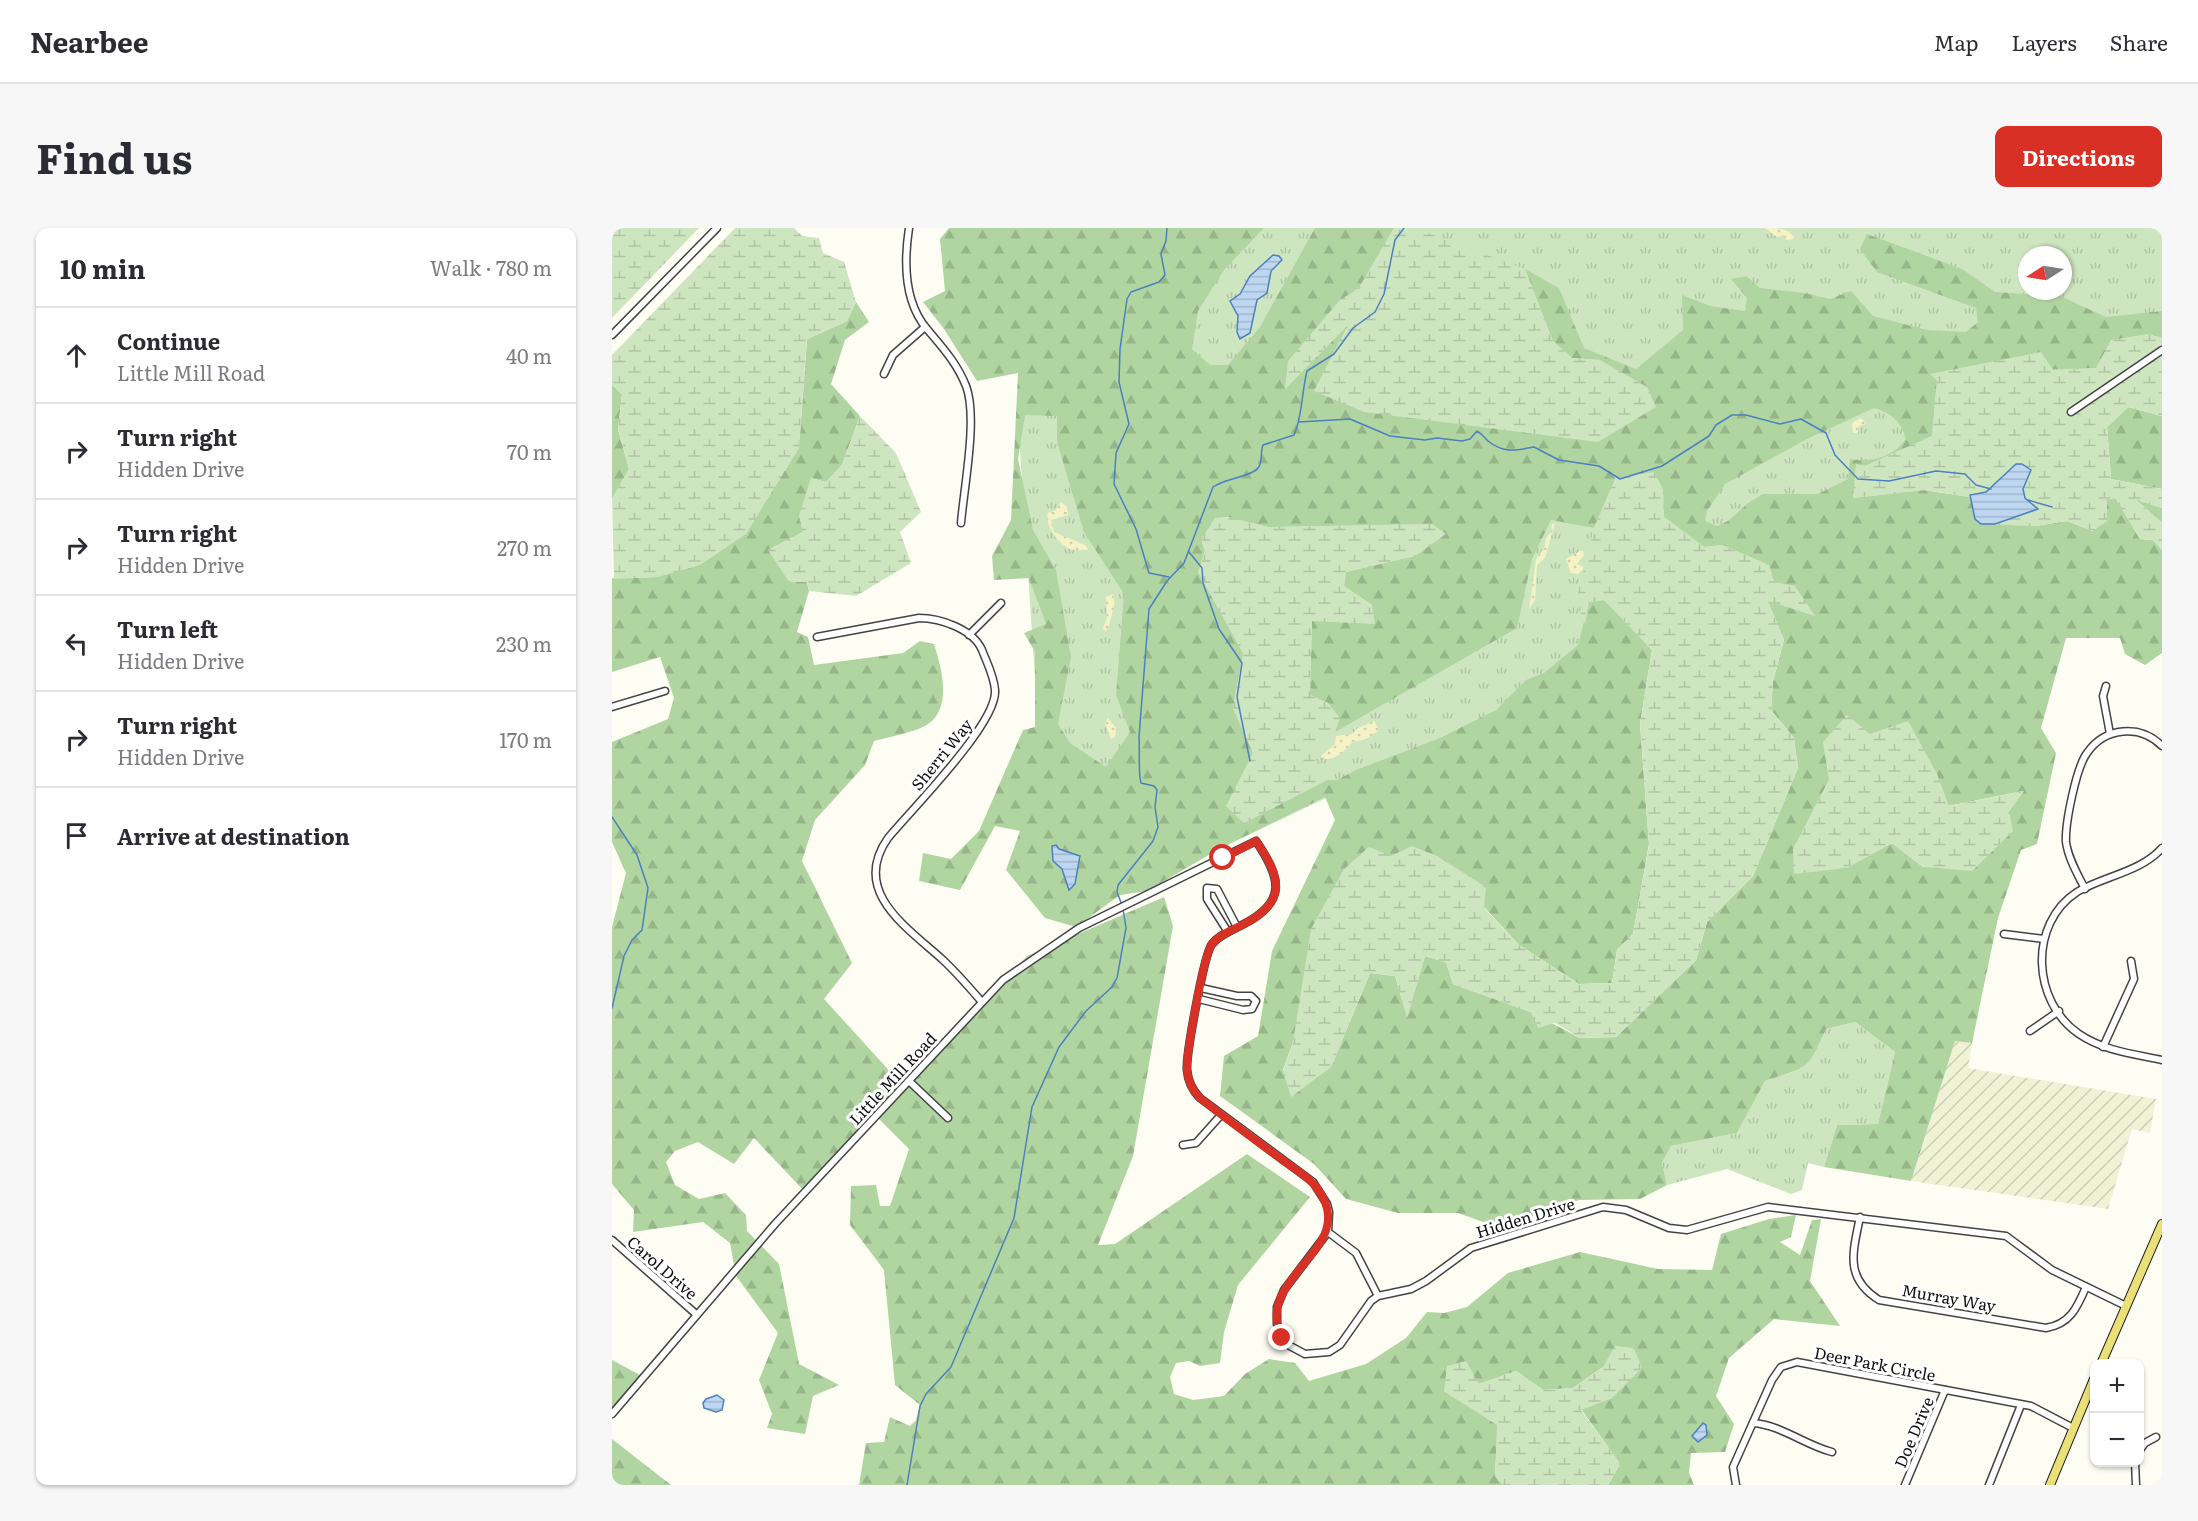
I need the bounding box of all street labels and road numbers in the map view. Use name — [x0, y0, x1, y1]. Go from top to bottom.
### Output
street label: Sherri Way — [905, 712, 978, 795]
street label: Little Mill Road — [843, 1026, 941, 1130]
street label: Hidden Drive — [1473, 1191, 1577, 1243]
street label: Carol Drive — [622, 1230, 704, 1304]
street label: Murray Way — [1900, 1277, 1999, 1317]
street label: Deer Park Circle — [1812, 1339, 1938, 1387]
street label: Doe Drive — [1887, 1393, 1939, 1471]

